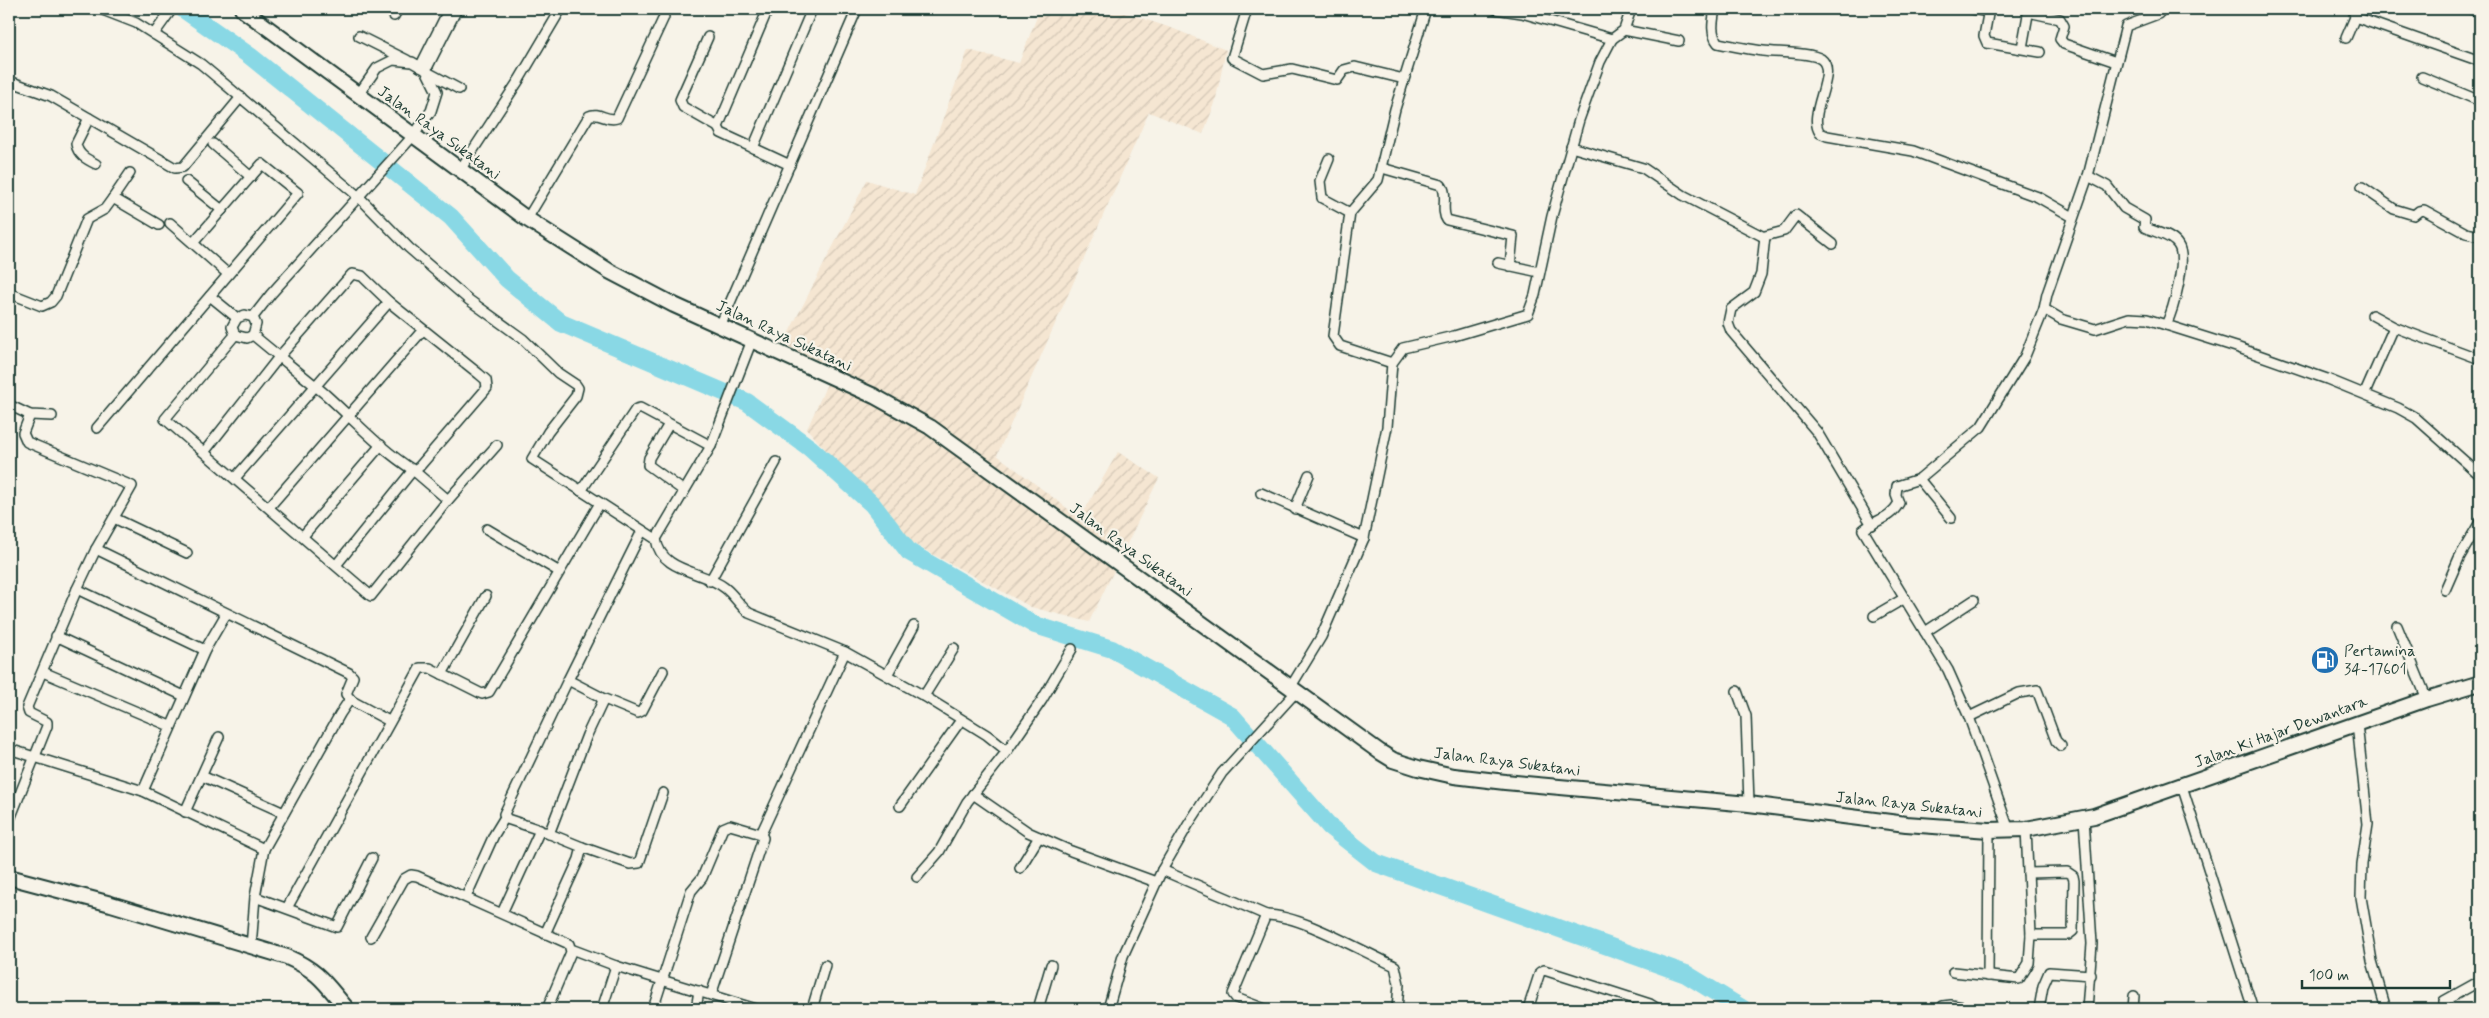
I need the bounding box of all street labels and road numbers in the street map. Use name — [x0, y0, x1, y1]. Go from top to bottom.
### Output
street label: Jalan Raya Sukatani — [373, 81, 505, 185]
street label: Jalan Raya Sukatani — [713, 295, 855, 377]
street label: Jalan Raya Sukatani — [1065, 498, 1197, 602]
street label: Jalan Ki Hajar Dewantara — [2192, 691, 2371, 773]
street label: Jalan Raya Sukatani — [1433, 743, 1581, 781]
street label: Jalan Raya Sukatani — [1835, 787, 1983, 823]

